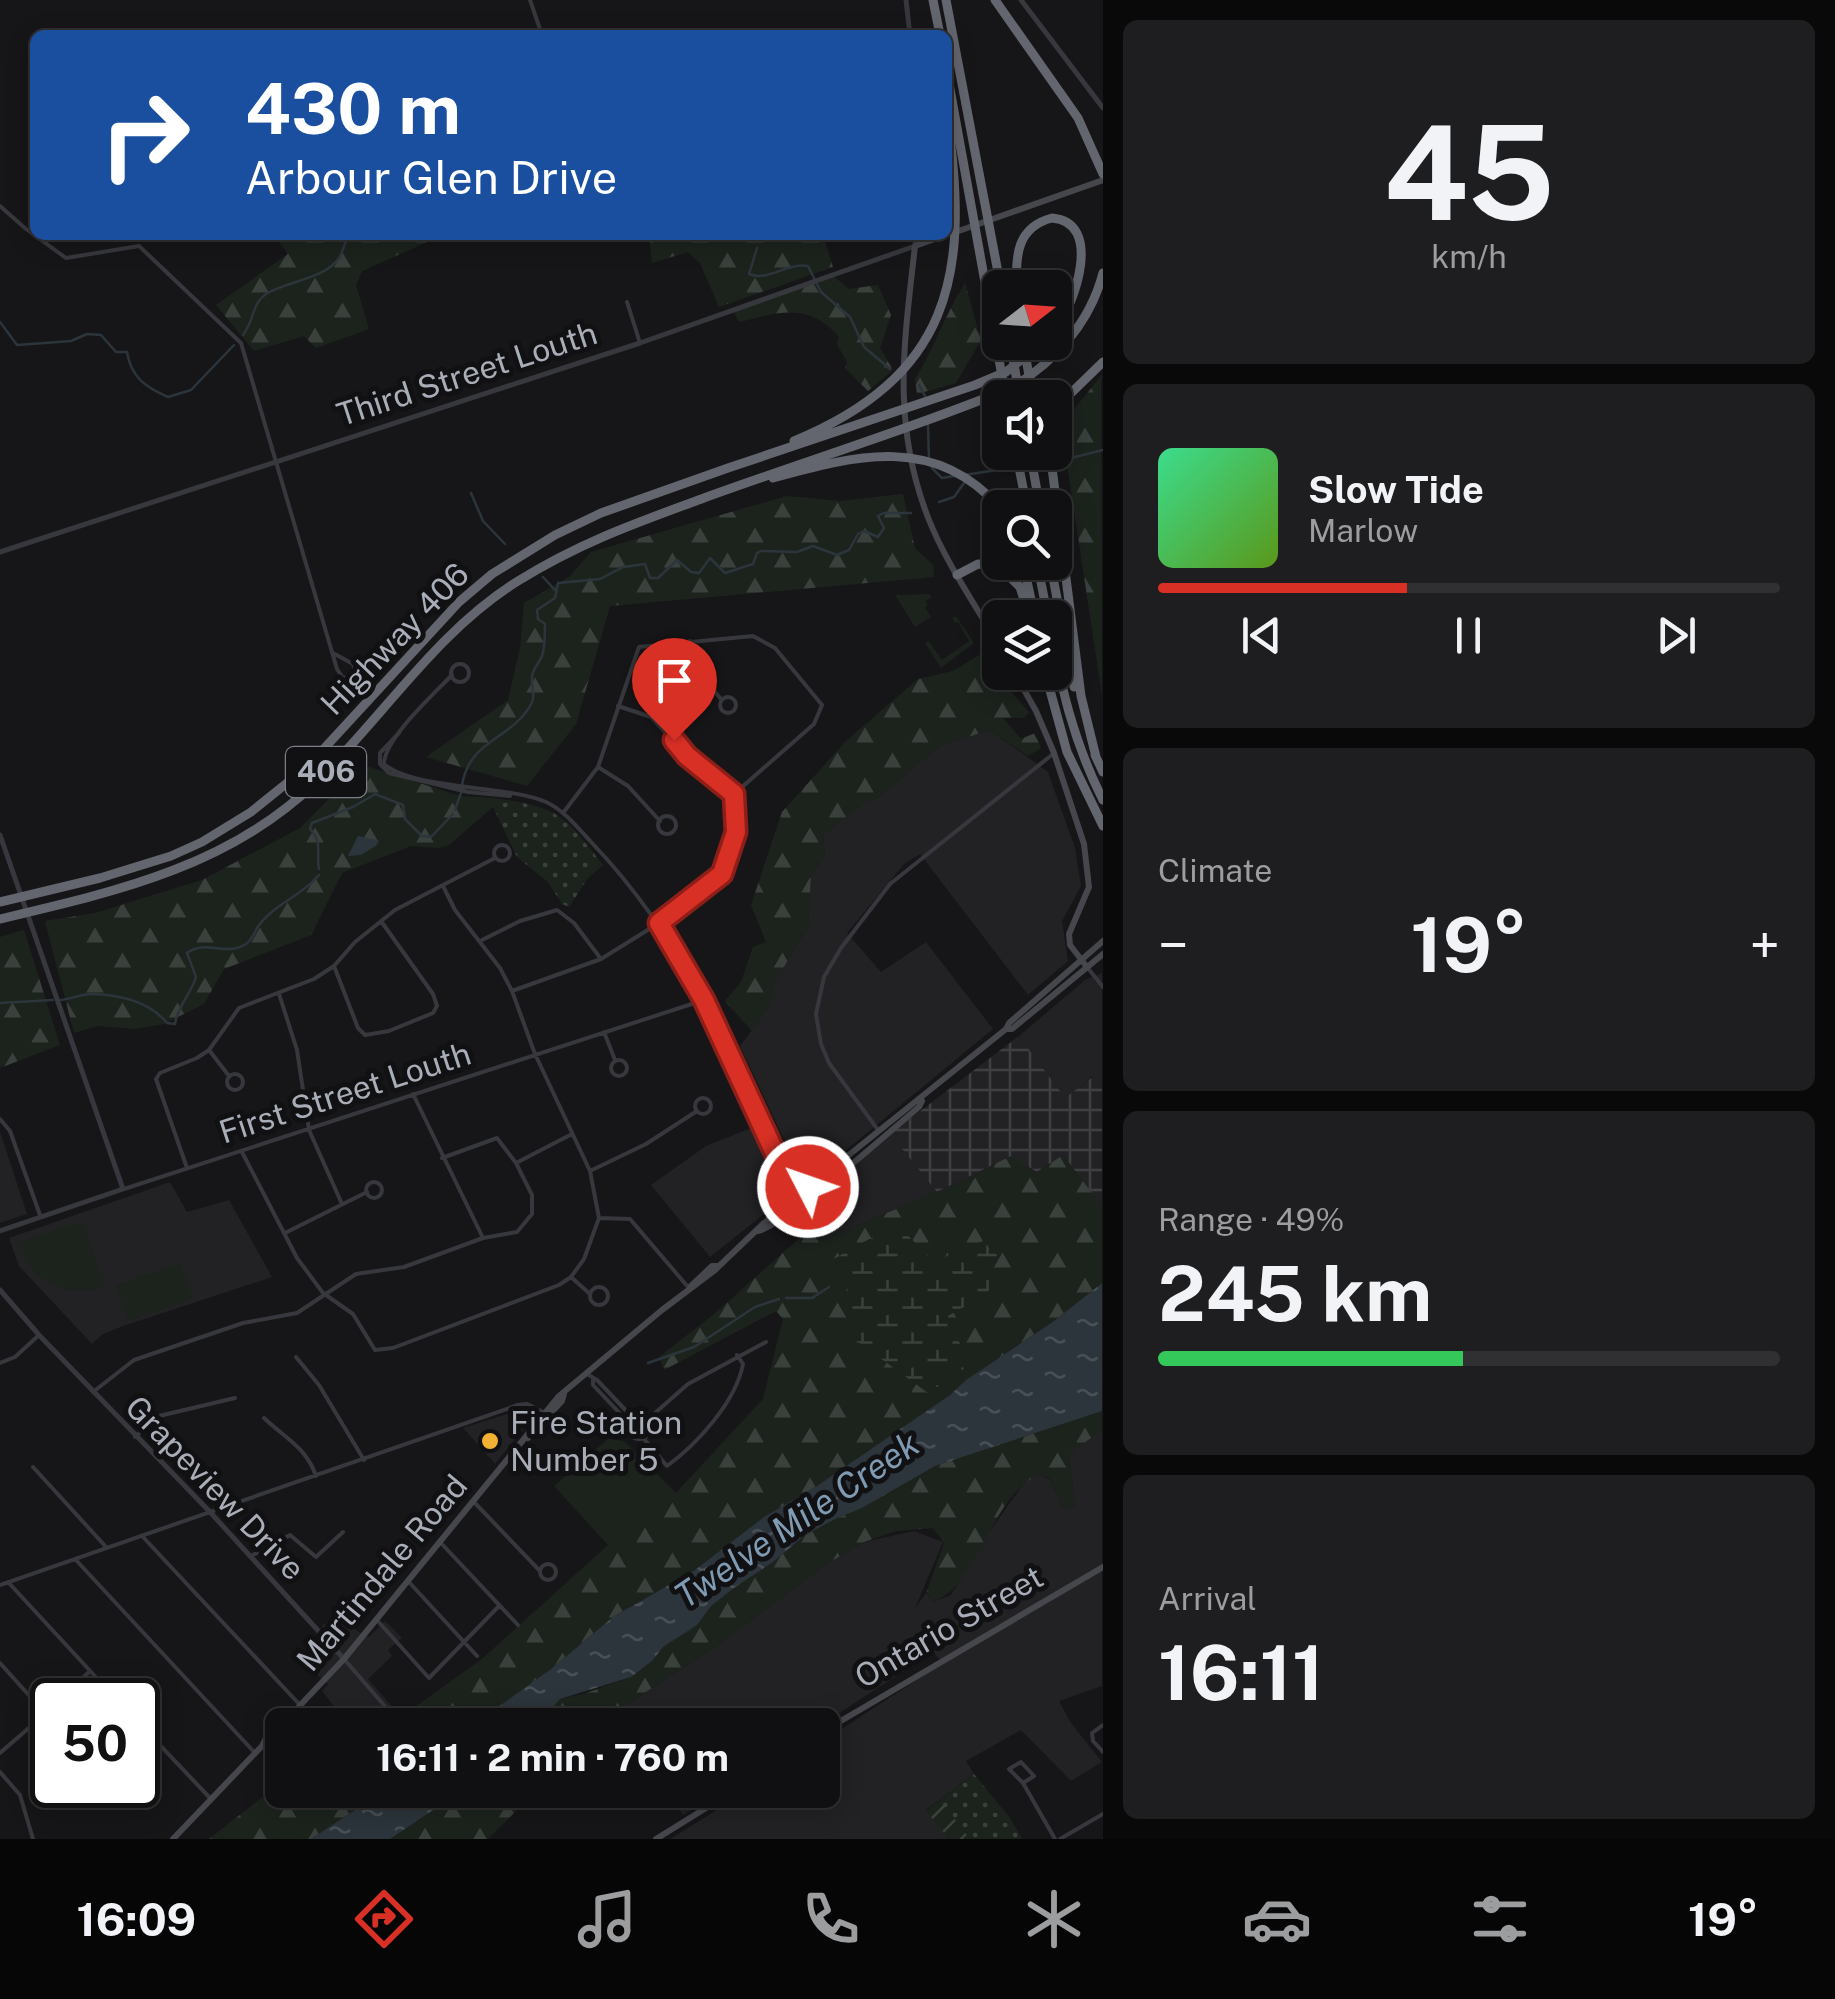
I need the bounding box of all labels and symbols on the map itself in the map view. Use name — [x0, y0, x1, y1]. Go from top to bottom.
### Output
north arrow — [982, 270, 1072, 360]
street label: Third Street Louth — [332, 314, 602, 433]
street label: Highway 406 — [313, 555, 476, 722]
pin — [632, 638, 717, 741]
road number: 406 — [286, 747, 366, 797]
street label: First Street Louth — [214, 1034, 475, 1151]
position arrow — [756, 1135, 860, 1239]
street label: Grapeview Drive — [118, 1388, 312, 1587]
place label: Fire Station Number 5 — [510, 1404, 682, 1478]
water label: Twelve Mile Creek — [667, 1423, 927, 1616]
marker: Fire Station Number 5 — [479, 1430, 501, 1452]
street label: Martindale Road — [289, 1467, 474, 1678]
street label: Ontario Street — [848, 1558, 1049, 1695]
speed limit sign: 50 — [30, 1678, 160, 1808]

